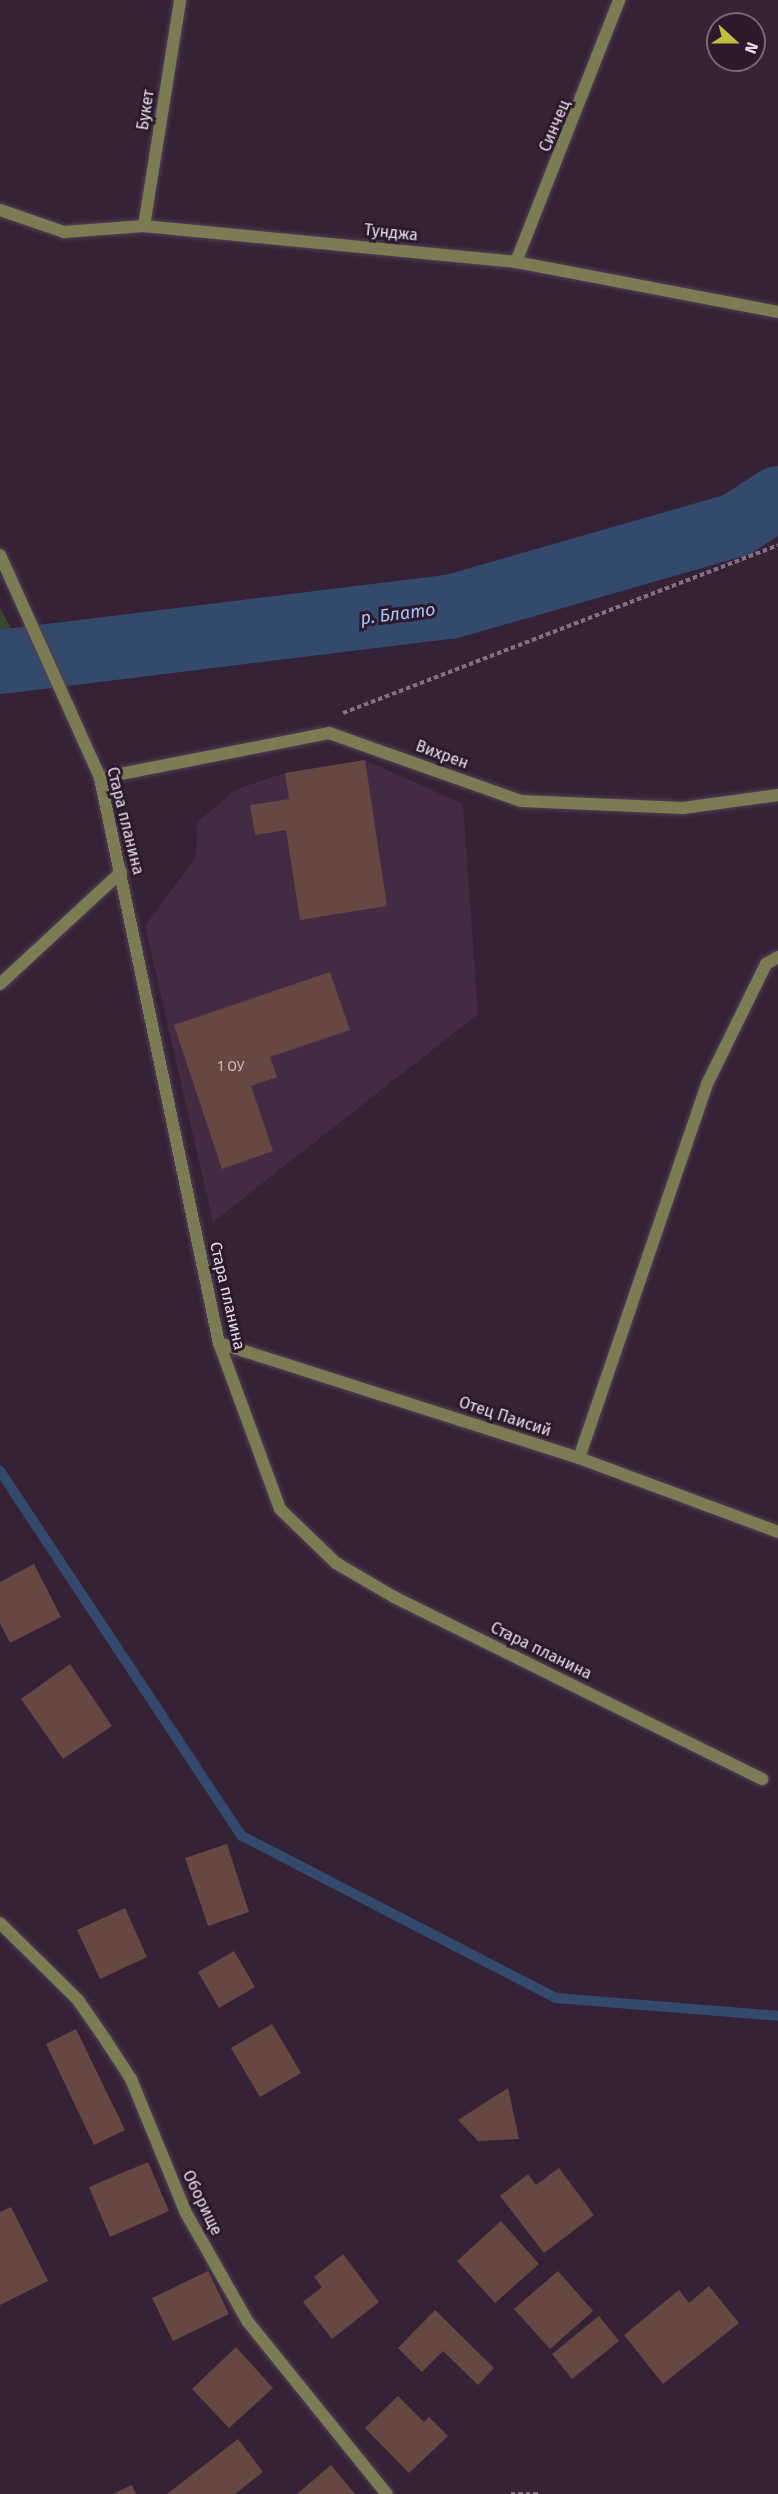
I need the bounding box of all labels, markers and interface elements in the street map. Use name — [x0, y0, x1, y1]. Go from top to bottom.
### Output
north arrow — [706, 12, 766, 72]
text: N — [741, 40, 762, 56]
street label: Букет — [133, 88, 159, 132]
street label: Синчец — [535, 97, 575, 155]
street label: Тунджа — [363, 221, 419, 245]
water label: р. Блато — [359, 599, 437, 629]
street label: Вихрен — [413, 737, 471, 773]
street label: Стара планина — [102, 765, 148, 877]
house number: 1 ОУ — [218, 1059, 244, 1075]
street label: Стара планина — [205, 1240, 249, 1352]
street label: Отец Паисий — [456, 1393, 554, 1441]
street label: Стара планина — [487, 1618, 595, 1684]
street label: Оборище — [178, 2167, 226, 2239]

